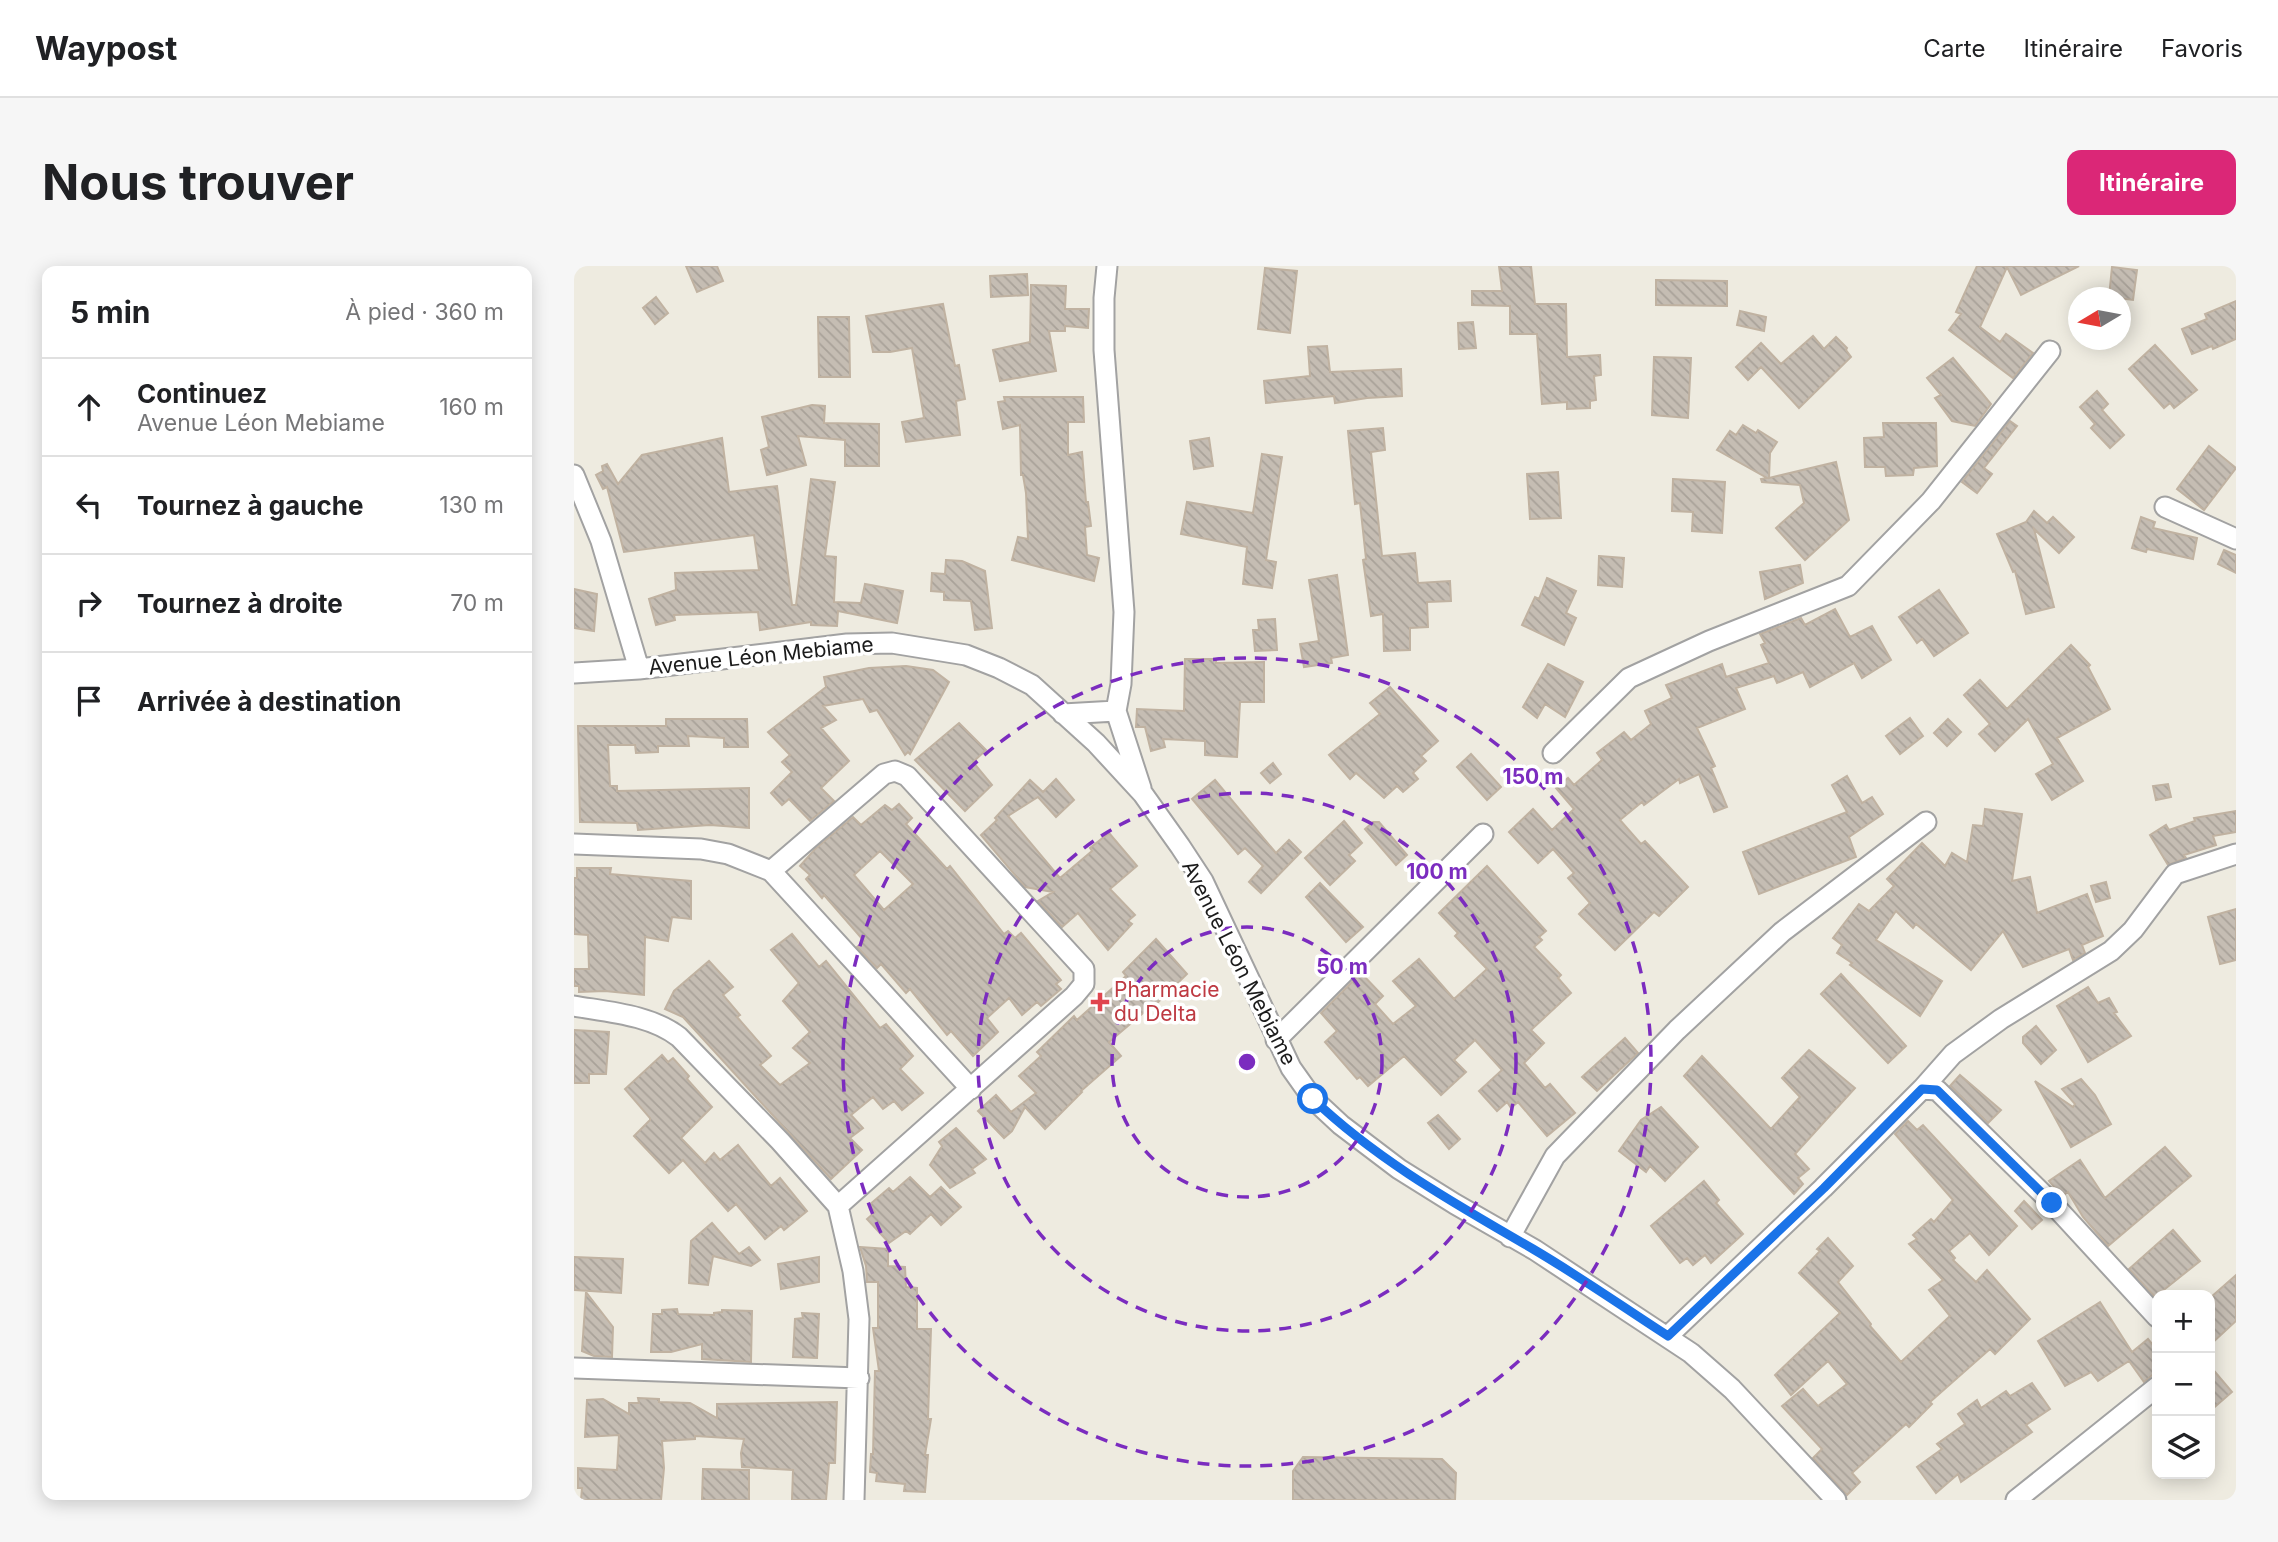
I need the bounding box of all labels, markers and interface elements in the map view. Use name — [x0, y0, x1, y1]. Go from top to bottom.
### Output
text: Waypost — [35, 28, 177, 68]
text: Carte — [1923, 34, 1985, 63]
text: Itinéraire — [2023, 34, 2123, 63]
text: Favoris — [2161, 34, 2243, 63]
button: Itinéraire — [2067, 150, 2236, 215]
text: Nous trouver — [42, 153, 354, 212]
north arrow — [2068, 287, 2131, 350]
text: 5 min — [70, 294, 150, 330]
text: À pied · 360 m — [345, 298, 504, 326]
text: Continuez — [137, 378, 267, 409]
icon: ahead — [70, 388, 108, 426]
text: 160 m — [439, 393, 504, 421]
text: Avenue Léon Mebiame — [137, 409, 385, 437]
icon: left — [70, 486, 108, 524]
text: Tournez à gauche — [137, 490, 363, 521]
text: 130 m — [439, 491, 504, 519]
icon: right — [70, 584, 108, 622]
text: Tournez à droite — [137, 588, 343, 619]
text: 70 m — [450, 589, 504, 617]
street label: Avenue Léon Mebiame — [647, 631, 875, 680]
icon: arrive — [70, 682, 108, 720]
text: Arrivée à destination — [137, 686, 402, 717]
text: 150 m — [1503, 764, 1563, 789]
street label: Avenue Léon Mebiame — [1177, 856, 1302, 1069]
text: 100 m — [1406, 859, 1468, 884]
text: 50 m — [1316, 954, 1368, 979]
place label: Pharmacie du Delta — [1114, 977, 1219, 1026]
marker: Pharmacie du Delta — [1092, 994, 1108, 1010]
centre of rings — [1235, 1050, 1259, 1074]
route start — [1297, 1083, 1328, 1114]
route end — [2036, 1187, 2067, 1218]
map controls — [2152, 1290, 2215, 1479]
button: + — [2152, 1290, 2215, 1353]
button: − — [2152, 1353, 2215, 1416]
button: layers — [2152, 1416, 2215, 1479]

